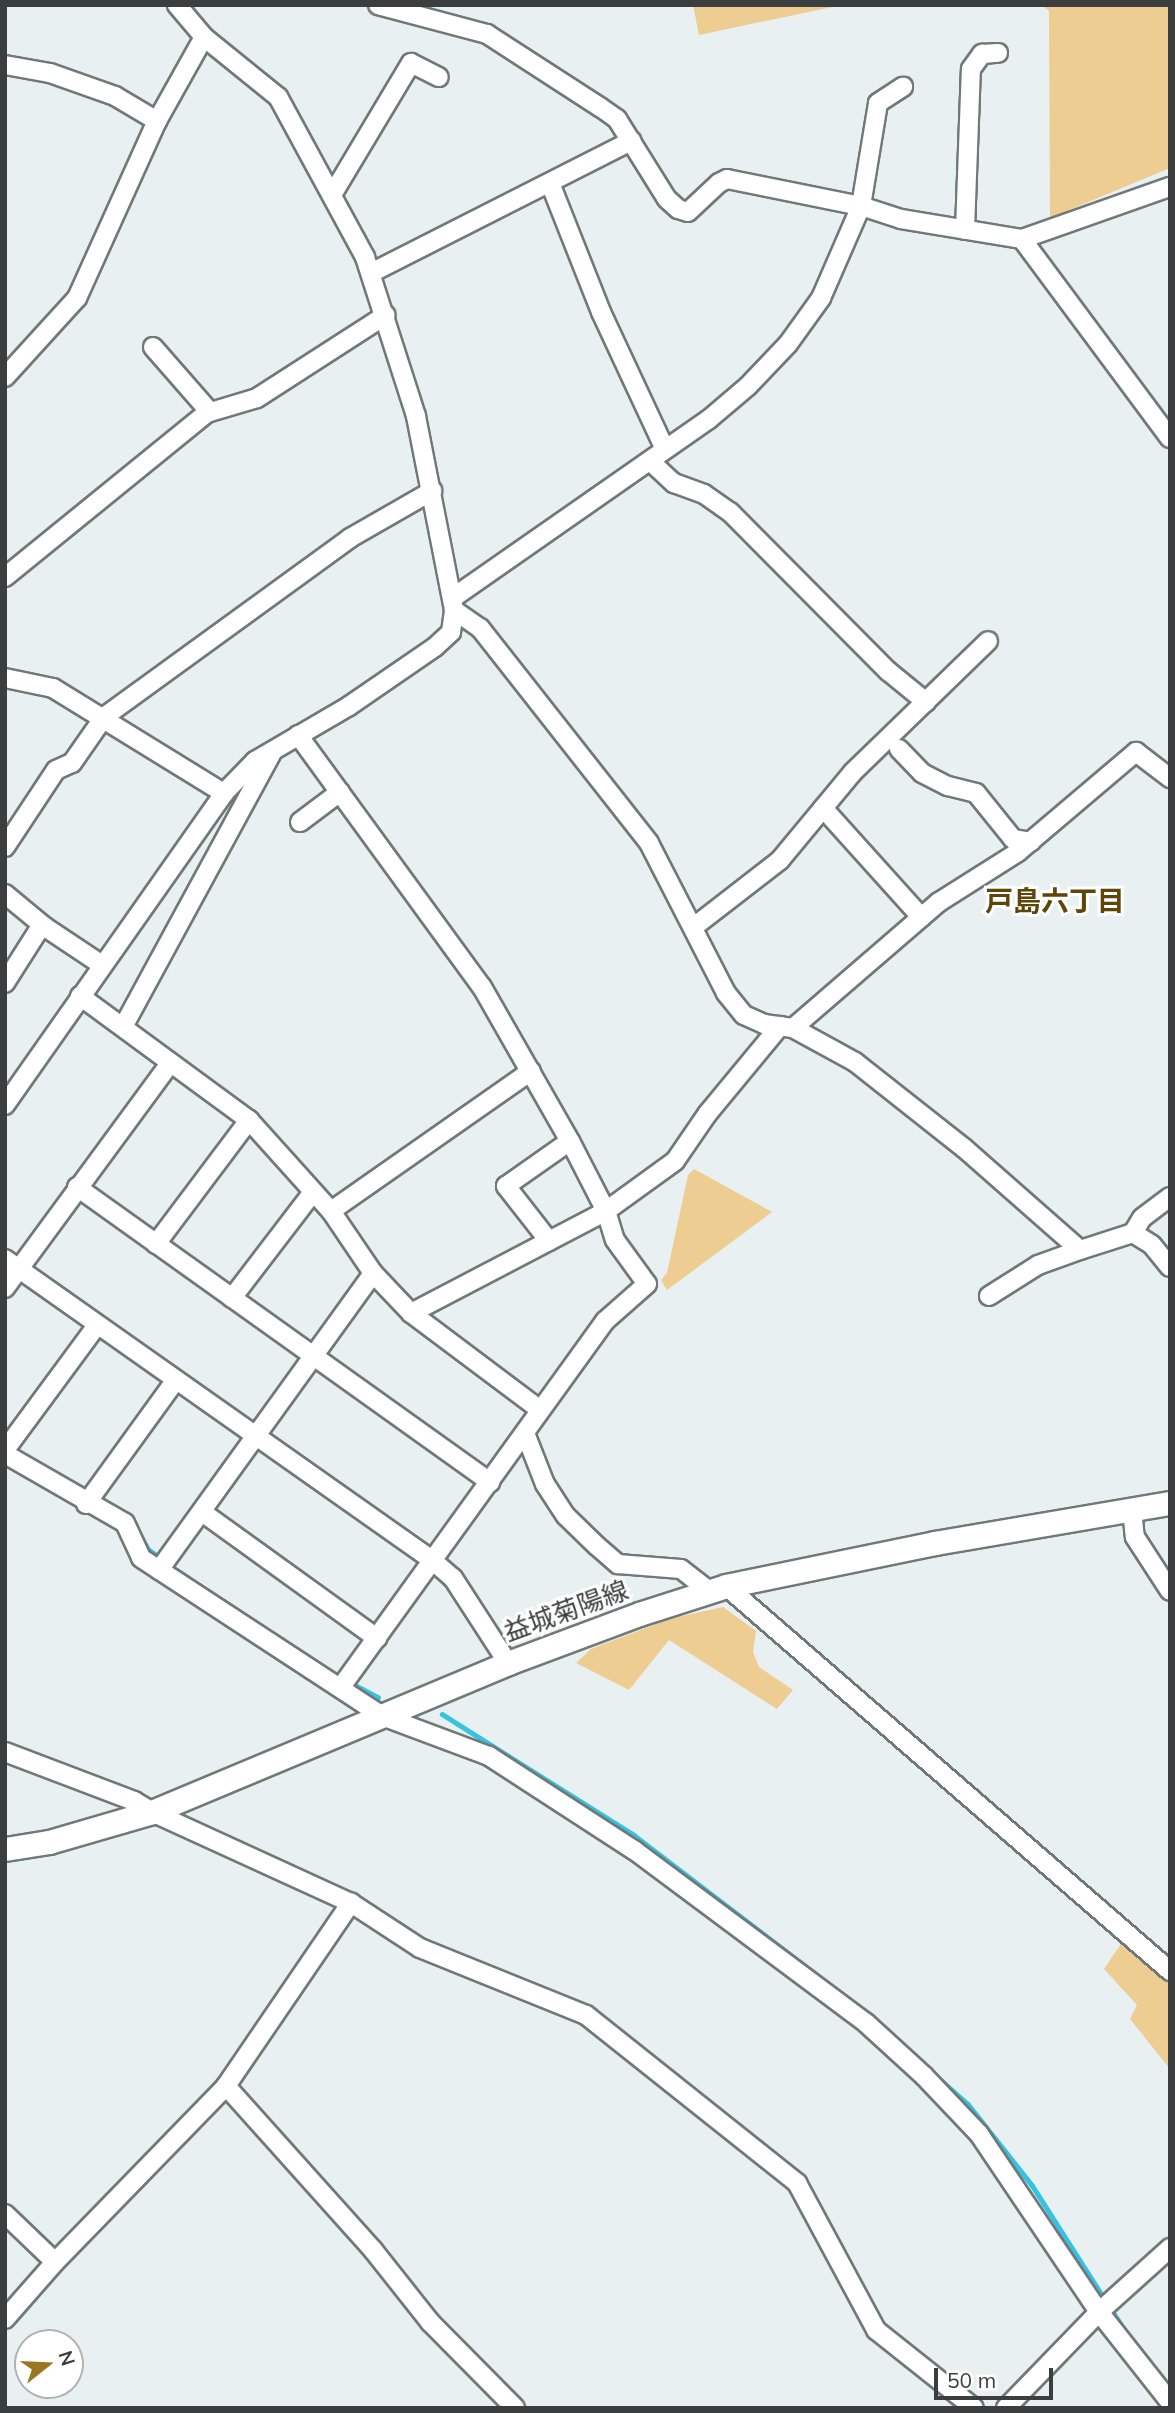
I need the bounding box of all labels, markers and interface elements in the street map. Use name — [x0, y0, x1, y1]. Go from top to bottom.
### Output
district label: 戸島六丁目 — [985, 884, 1125, 918]
street label: 益城菊陽線 — [500, 1574, 632, 1648]
north arrow — [14, 2329, 84, 2399]
text: N — [53, 2348, 81, 2369]
scale bar — [937, 2354, 1056, 2398]
text: 50 m — [947, 2367, 996, 2393]

